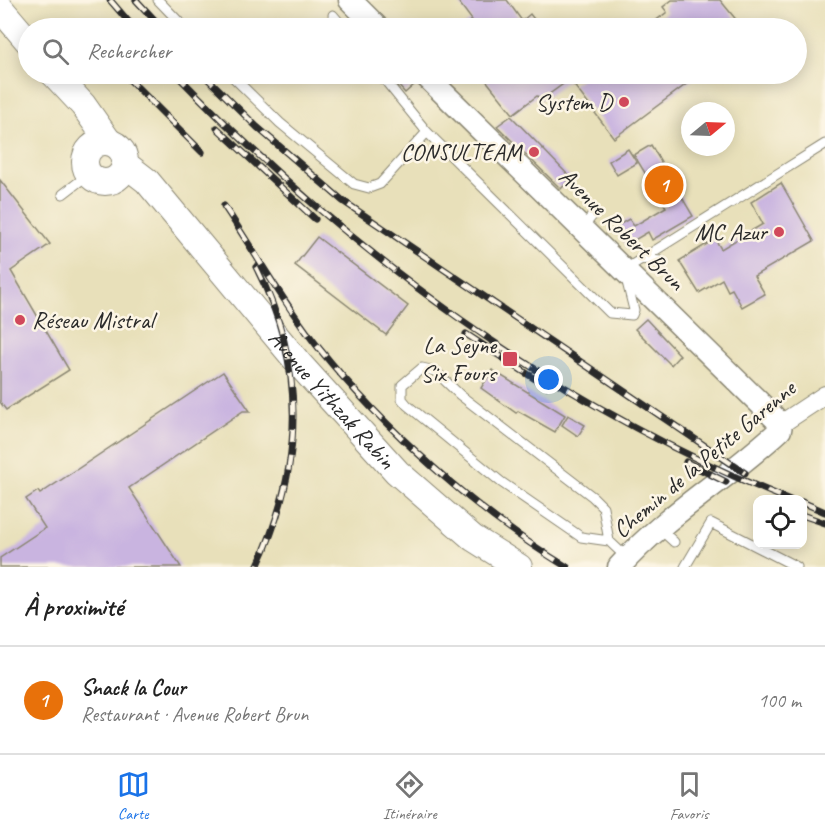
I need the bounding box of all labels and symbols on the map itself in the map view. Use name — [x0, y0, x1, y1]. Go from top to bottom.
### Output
place label: System D — [535, 87, 614, 117]
marker: System D — [617, 95, 631, 109]
north arrow — [681, 102, 735, 156]
place label: CONSULTEAM — [401, 137, 524, 167]
marker: CONSULTEAM — [527, 145, 541, 159]
street label: Avenue Robert Brun — [553, 161, 692, 297]
pin: 1 — [644, 162, 684, 207]
place label: MC Azur — [695, 217, 769, 247]
marker: MC Azur — [772, 225, 786, 239]
place label: Réseau Mistral — [32, 305, 157, 335]
marker: Réseau Mistral — [13, 313, 27, 327]
street label: Avenue Yithzak Rabin — [262, 323, 402, 475]
place label: La Seyne Six Fours — [420, 330, 498, 388]
marker: La Seyne Six Fours — [501, 350, 519, 368]
your location — [534, 365, 563, 394]
street label: Chemin de la Petite Garenne — [606, 372, 803, 544]

